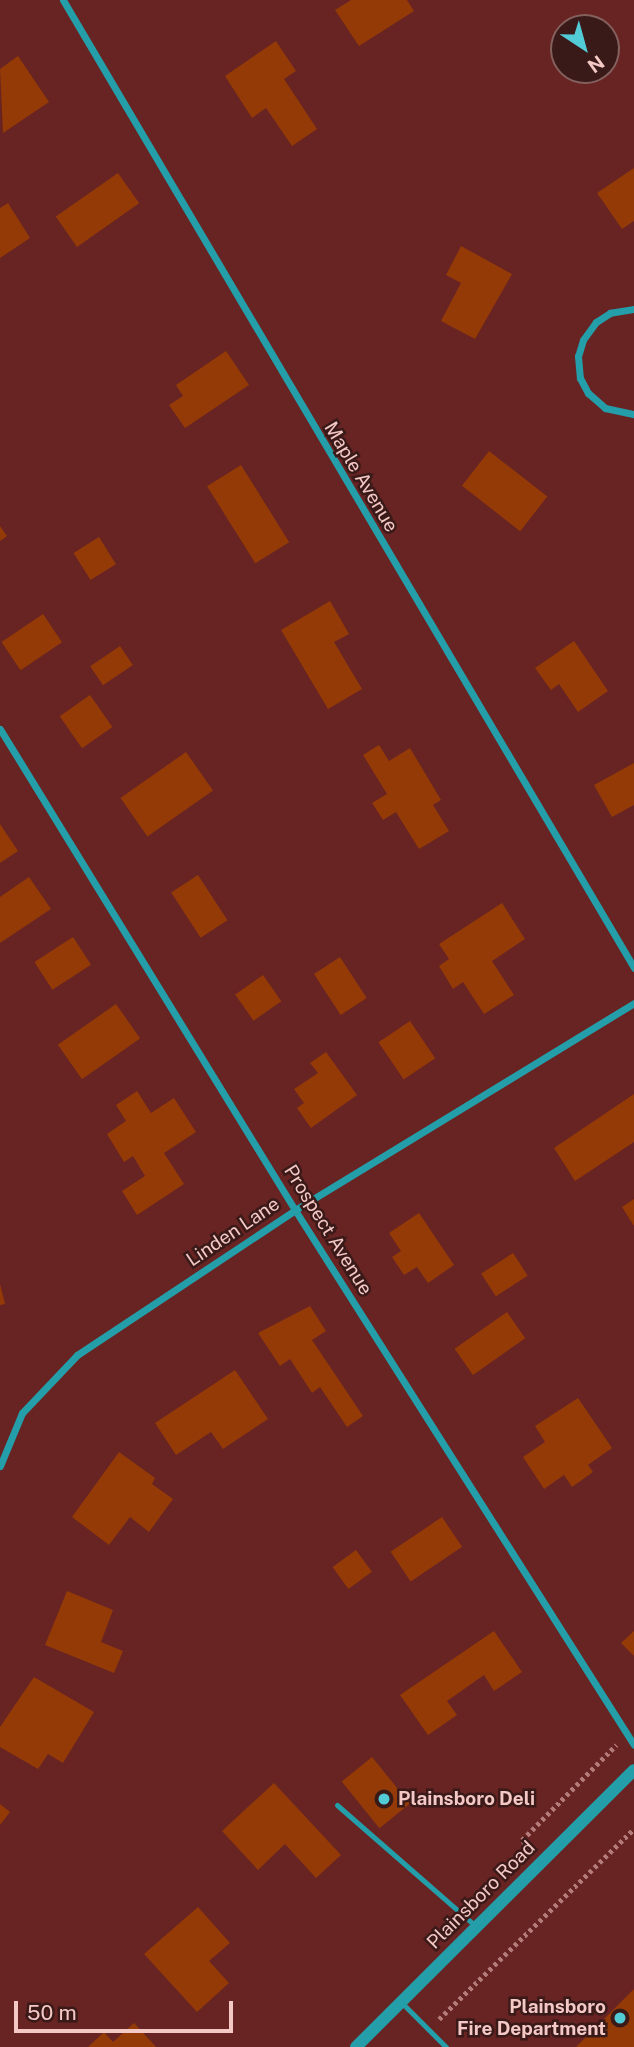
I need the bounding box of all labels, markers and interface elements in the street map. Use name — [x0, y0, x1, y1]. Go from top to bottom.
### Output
north arrow — [550, 14, 620, 84]
text: N — [584, 51, 609, 78]
street label: Maple Avenue — [319, 418, 403, 536]
street label: Prospect Avenue — [279, 1161, 377, 1299]
street label: Linden Lane — [182, 1193, 284, 1271]
place label: Plainsboro Deli — [398, 1788, 535, 1810]
marker: Plainsboro Deli — [376, 1791, 392, 1807]
street label: Plainsboro Road — [422, 1836, 540, 1954]
scale bar — [18, 1988, 236, 2032]
place label: Plainsboro Fire Department — [457, 1996, 606, 2040]
text: 50 m — [27, 2000, 77, 2025]
marker: Plainsboro Fire Department — [612, 2010, 628, 2026]

